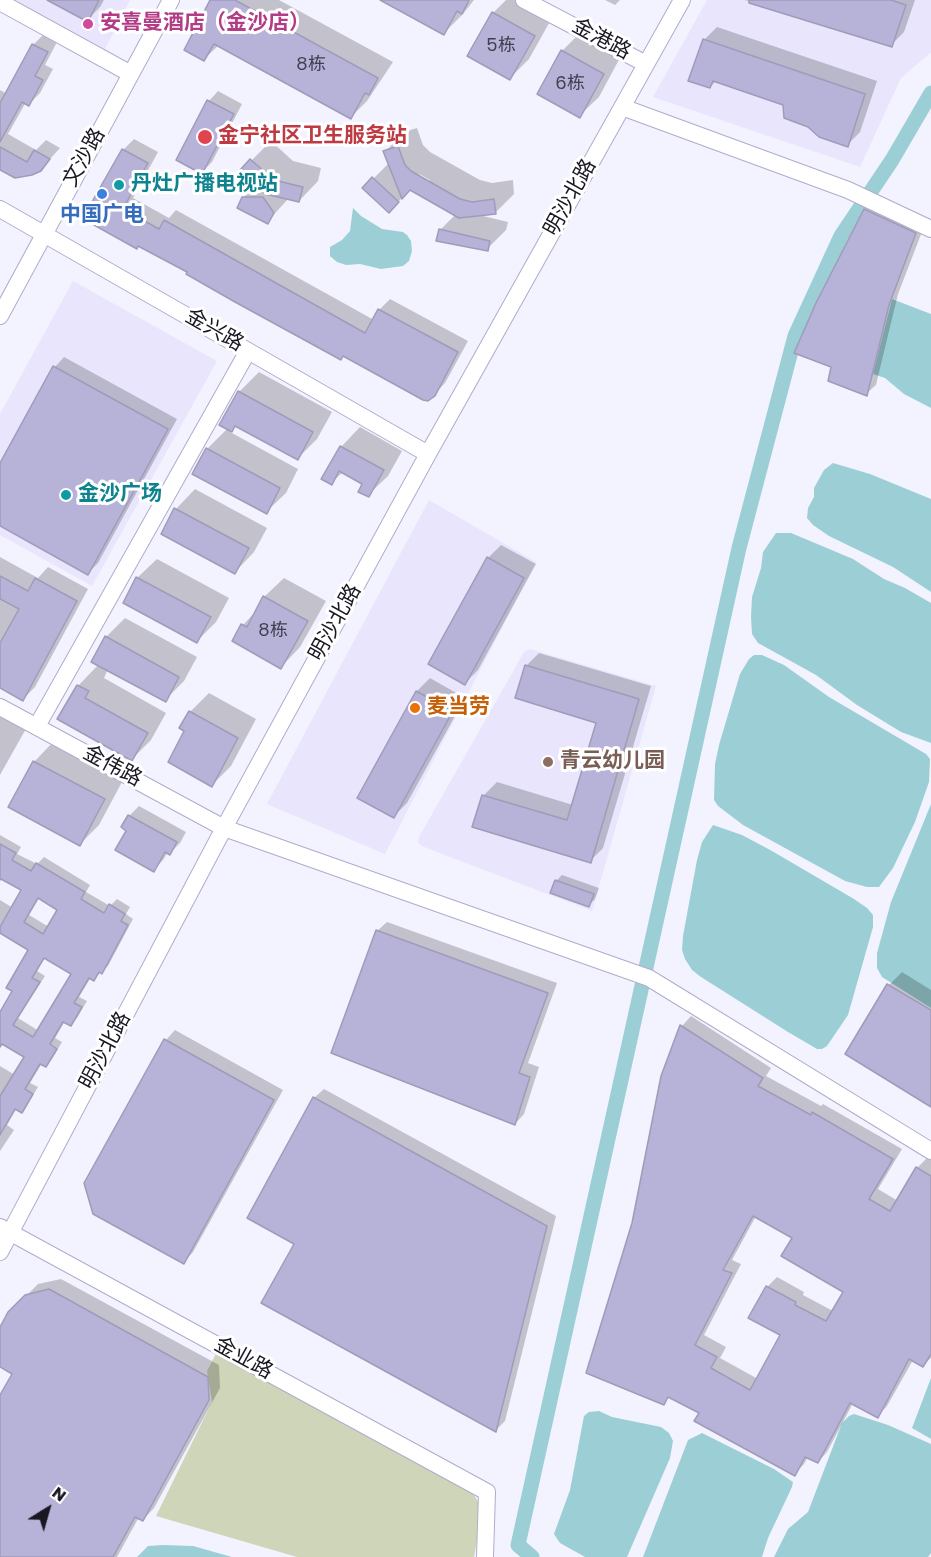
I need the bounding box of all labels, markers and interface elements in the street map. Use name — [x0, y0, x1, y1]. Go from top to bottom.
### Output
place label: 安喜曼酒店（金沙店） — [100, 11, 310, 37]
street label: 金港路 — [567, 14, 635, 66]
marker: 安喜曼酒店（金沙店） — [81, 17, 95, 31]
house number: 5栋 — [486, 35, 516, 57]
house number: 8栋 — [296, 54, 326, 76]
house number: 6栋 — [555, 73, 585, 95]
street label: 文沙路 — [59, 124, 111, 192]
place label: 金宁社区卫生服务站 — [218, 124, 407, 150]
marker: 金宁社区卫生服务站 — [196, 128, 214, 146]
street label: 明沙北路 — [540, 155, 602, 241]
place label: 丹灶广播电视站 — [131, 172, 278, 198]
marker: 丹灶广播电视站 — [112, 178, 126, 192]
marker: 中国广电 — [95, 187, 109, 201]
place label: 中国广电 — [60, 203, 144, 229]
street label: 金兴路 — [180, 304, 248, 358]
place label: 金沙广场 — [78, 482, 162, 508]
marker: 金沙广场 — [59, 488, 73, 502]
street label: 明沙北路 — [305, 580, 367, 666]
house number: 8栋 — [258, 620, 288, 642]
place label: 麦当劳 — [427, 695, 490, 721]
marker: 麦当劳 — [408, 701, 422, 715]
street label: 金伟路 — [78, 741, 146, 793]
place label: 青云幼儿园 — [560, 749, 665, 775]
marker: 青云幼儿园 — [541, 755, 555, 769]
street label: 明沙北路 — [75, 1008, 137, 1094]
street label: 金业路 — [209, 1333, 277, 1385]
north arrow — [18, 1479, 78, 1539]
text: N — [47, 1481, 71, 1507]

